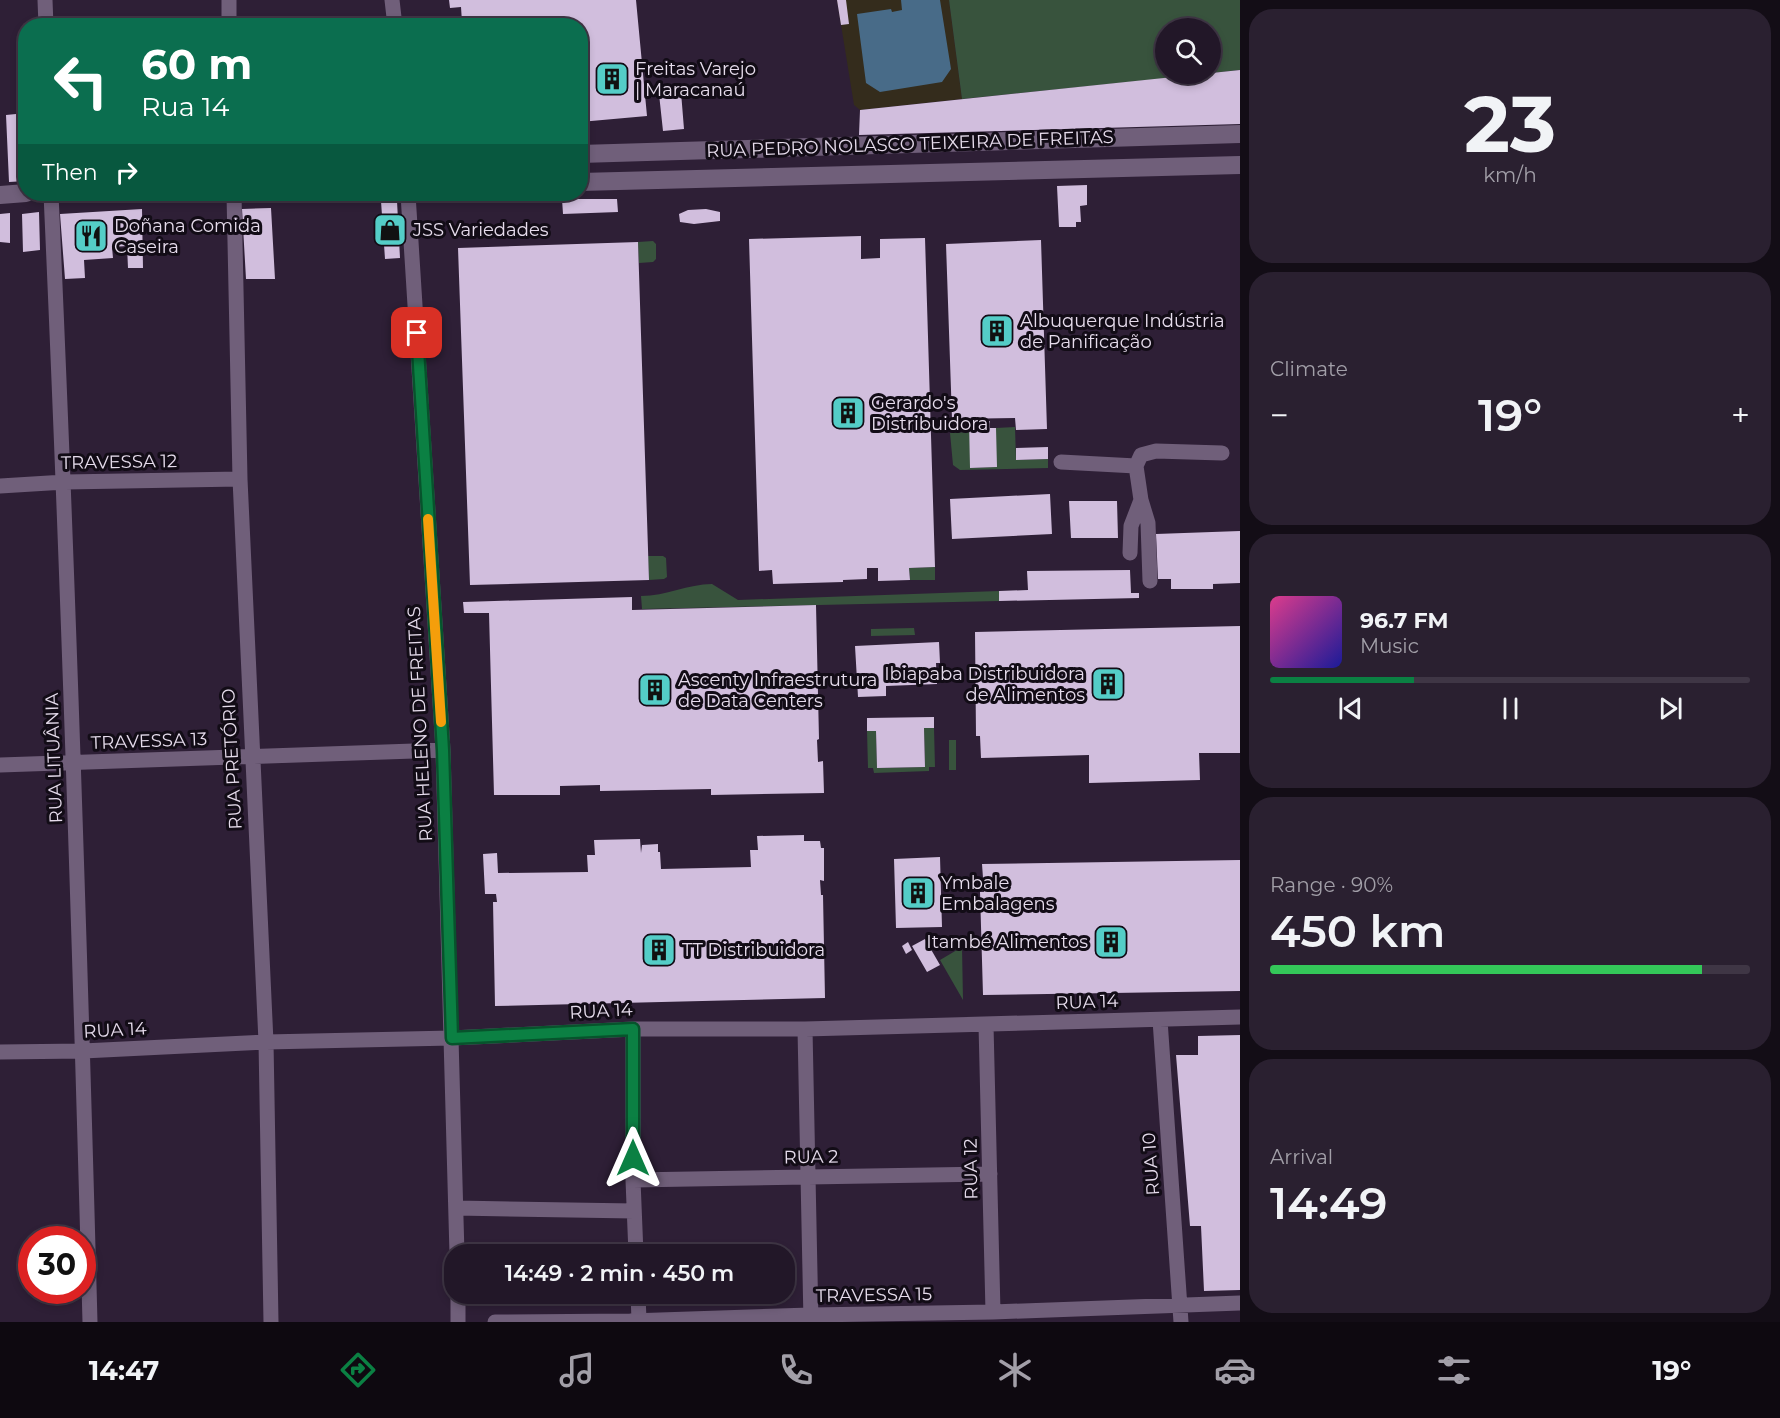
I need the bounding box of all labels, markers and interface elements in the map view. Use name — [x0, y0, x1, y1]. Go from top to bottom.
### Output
map controls — [1155, 18, 1221, 84]
button: search — [1155, 18, 1221, 84]
text: 60 m — [141, 38, 252, 90]
icon: left — [42, 42, 120, 120]
place label: Freitas Varejo | Maracanaú — [635, 58, 756, 101]
building icon: Freitas Varejo | Maracanaú — [594, 61, 630, 97]
text: 23 — [1464, 76, 1556, 172]
text: Rua 14 — [141, 90, 229, 123]
street label: RUA PEDRO NOLASCO TEIXEIRA DE FREITAS — [706, 126, 1114, 162]
icon: right — [110, 156, 143, 189]
text: Then — [42, 159, 98, 186]
text: km/h — [1483, 163, 1537, 187]
shop icon: JSS Variedades — [372, 212, 408, 248]
place label: Doñana Comida Caseira — [114, 215, 261, 258]
restaurant icon: Doñana Comida Caseira — [73, 218, 109, 254]
place label: JSS Variedades — [412, 219, 549, 241]
pin — [391, 307, 442, 358]
place label: Albuquerque Indústria de Panificação — [1020, 310, 1225, 353]
building icon: Albuquerque Indústria de Panificação — [979, 313, 1015, 349]
icon: arrive — [400, 316, 433, 349]
text: Climate — [1270, 357, 1348, 381]
text: 19° — [1478, 387, 1542, 442]
place label: Gerardo's Distribuidora — [871, 392, 988, 435]
building icon: Gerardo's Distribuidora — [830, 395, 866, 431]
text: − — [1270, 395, 1289, 435]
text: + — [1731, 395, 1750, 435]
street label: TRAVESSA 12 — [61, 450, 177, 474]
street label: RUA HELENO DE FREITAS — [403, 606, 437, 842]
text: 96.7 FM — [1360, 607, 1449, 634]
text: Music — [1360, 634, 1419, 658]
place label: Ibiapaba Distribuidora de Alimentos — [884, 663, 1085, 706]
building icon: Ibiapaba Distribuidora de Alimentos — [1090, 666, 1126, 702]
place label: Ascenty Infraestrutura de Data Centers — [678, 669, 877, 712]
building icon: Ascenty Infraestrutura de Data Centers — [637, 672, 673, 708]
street label: RUA PRETÓRIO — [217, 688, 247, 830]
street label: RUA LITUÂNIA — [41, 692, 67, 824]
icon: previous — [1334, 692, 1367, 725]
icon: pause — [1494, 692, 1527, 725]
icon: next — [1654, 692, 1687, 725]
street label: TRAVESSA 13 — [90, 728, 208, 754]
place label: Ymbale Embalagens — [941, 872, 1055, 915]
text: Range · 90% — [1270, 873, 1393, 897]
building icon: Ymbale Embalagens — [900, 875, 936, 911]
text: 450 km — [1270, 903, 1445, 958]
building icon: Itambé Alimentos — [1093, 924, 1129, 960]
place label: Itambé Alimentos — [926, 931, 1088, 953]
building icon: TT Distribuidora — [641, 932, 677, 968]
place label: TT Distribuidora — [682, 939, 825, 961]
street label: RUA 14 — [1055, 990, 1119, 1014]
street label: RUA 14 — [569, 998, 633, 1024]
street label: RUA 14 — [83, 1017, 147, 1043]
position arrow — [601, 1126, 665, 1190]
street label: RUA 10 — [1138, 1132, 1164, 1196]
street label: RUA 12 — [959, 1138, 983, 1200]
text: Arrival — [1270, 1145, 1333, 1169]
street label: RUA 2 — [783, 1146, 839, 1168]
text: 14:49 — [1270, 1175, 1388, 1230]
speed limit sign: 30 — [18, 1226, 96, 1304]
text: 14:49 · 2 min · 450 m — [505, 1260, 734, 1287]
street label: TRAVESSA 15 — [816, 1283, 932, 1307]
icon: directions — [337, 1349, 379, 1391]
icon: music — [556, 1349, 598, 1391]
icon: phone — [775, 1349, 817, 1391]
icon: climate — [994, 1349, 1036, 1391]
icon: car — [1214, 1349, 1256, 1391]
icon: filters — [1433, 1349, 1475, 1391]
text: 14:47 — [89, 1354, 159, 1387]
text: 19° — [1652, 1354, 1691, 1387]

